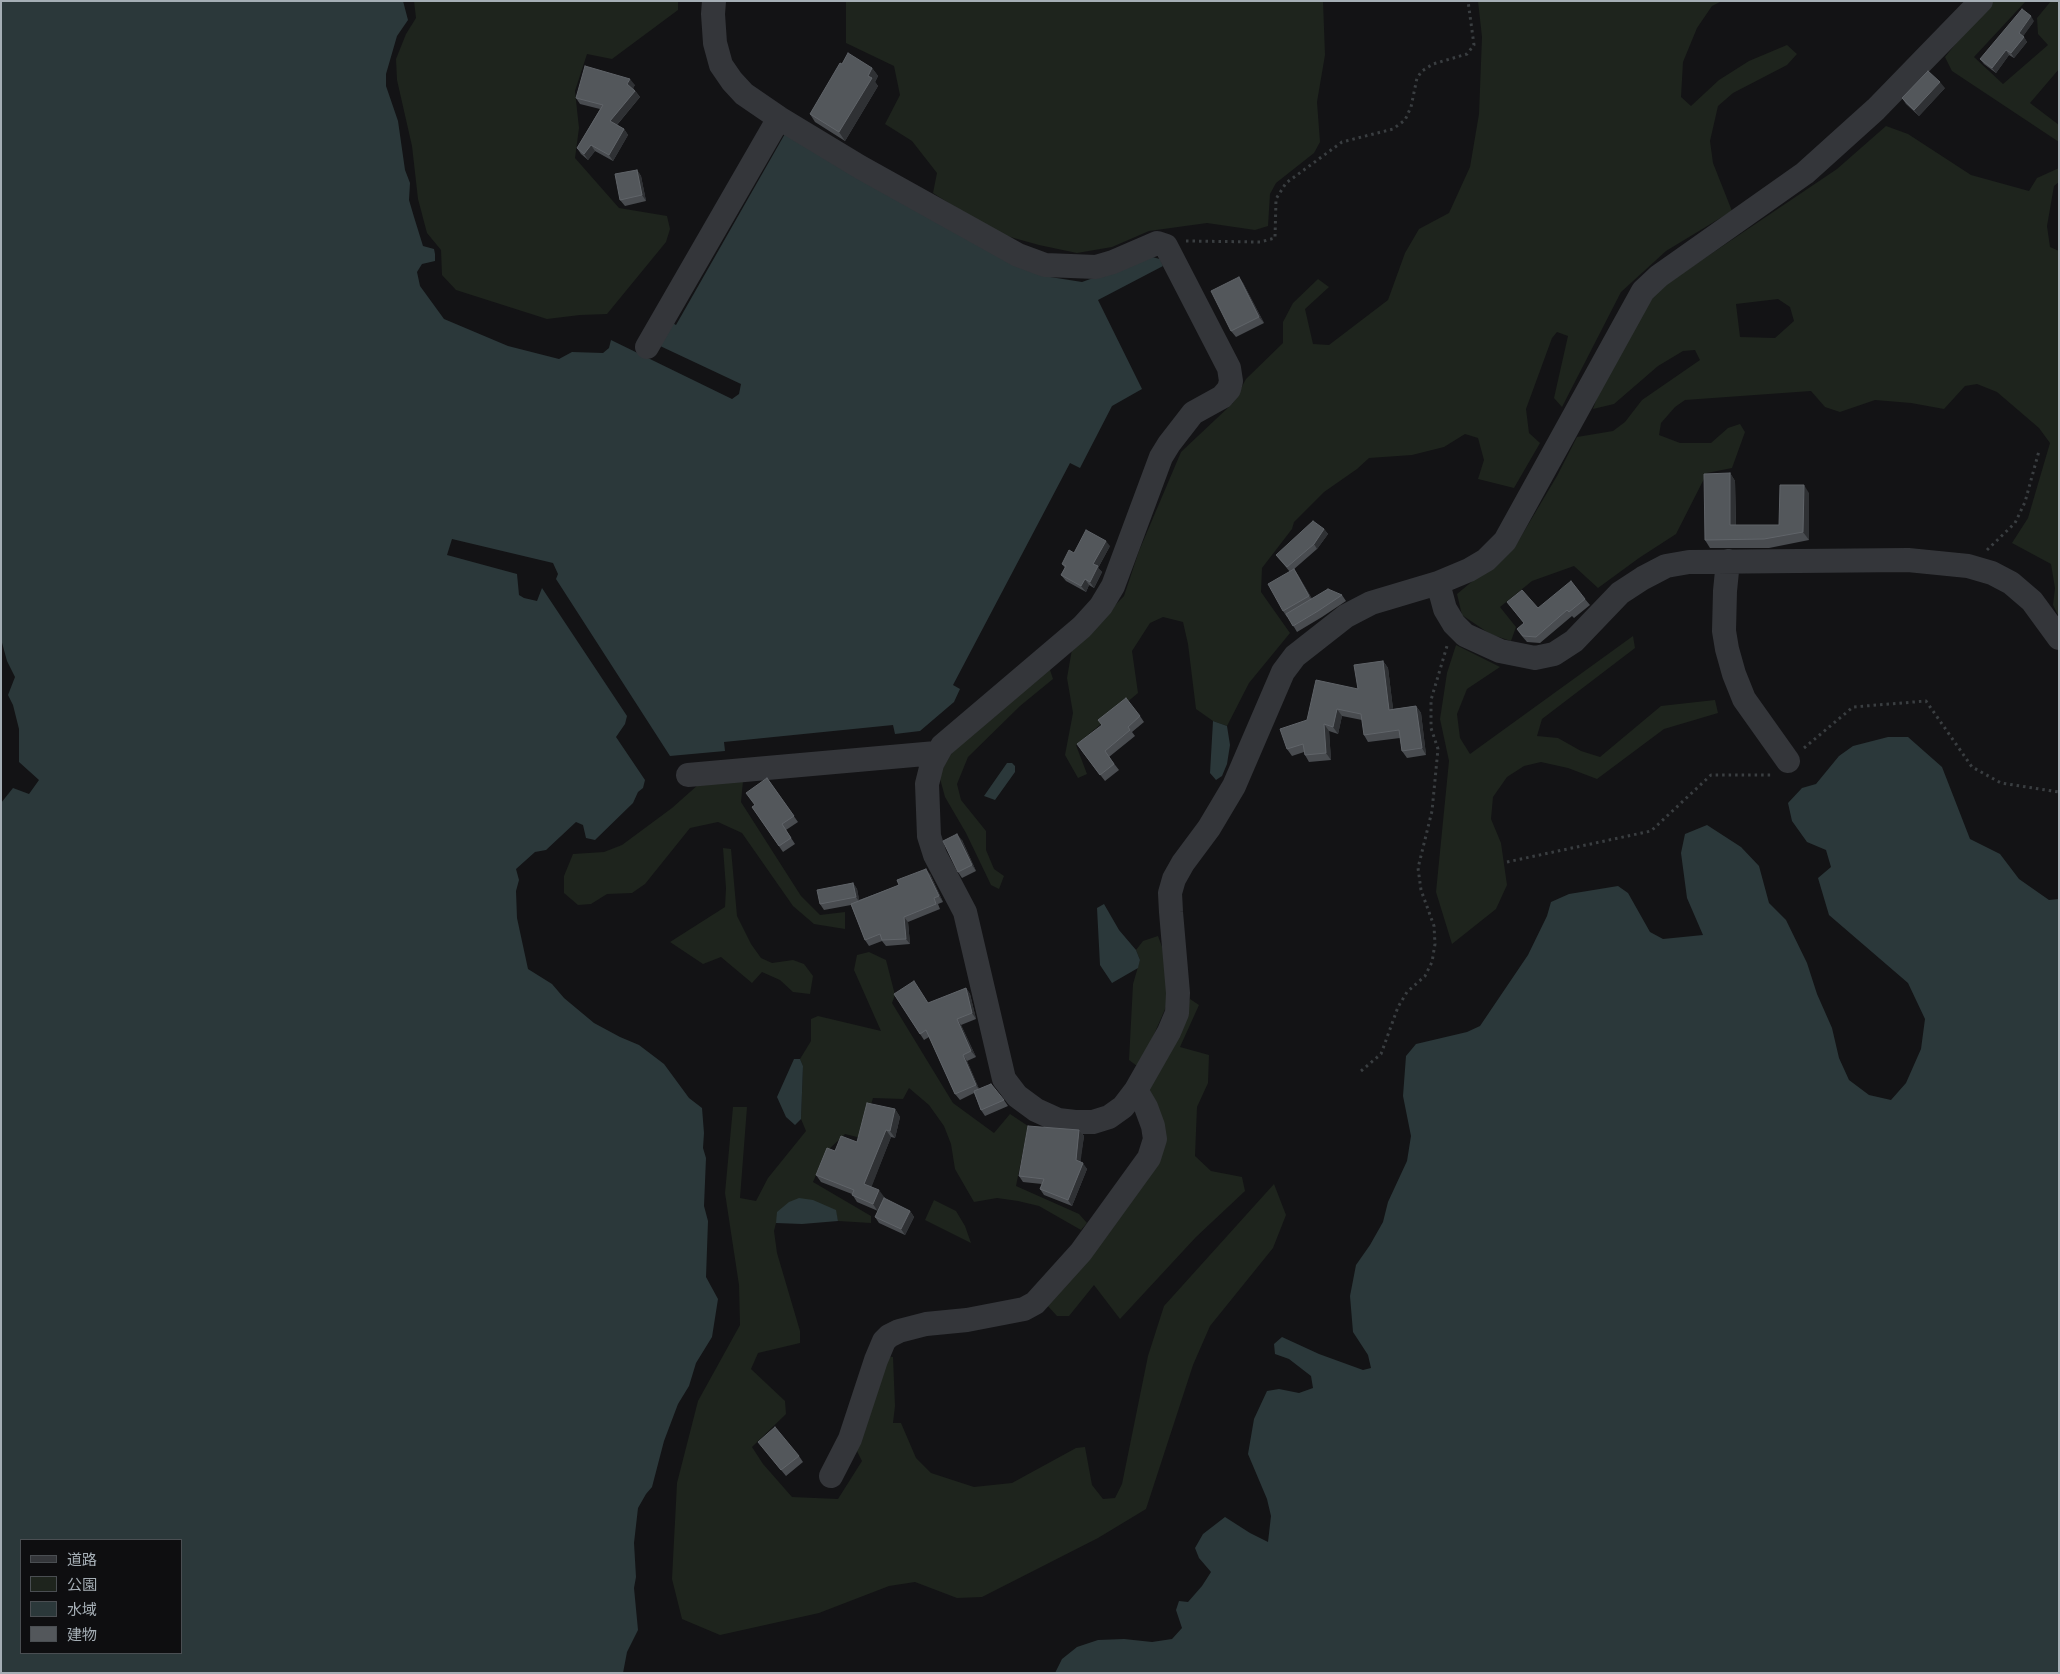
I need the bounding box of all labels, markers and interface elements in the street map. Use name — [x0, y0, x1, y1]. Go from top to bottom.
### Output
legend — [20, 1539, 182, 1654]
text: 道路 — [67, 1551, 97, 1569]
text: 公園 — [67, 1576, 97, 1594]
text: 水域 — [67, 1601, 97, 1619]
text: 建物 — [67, 1626, 97, 1644]

